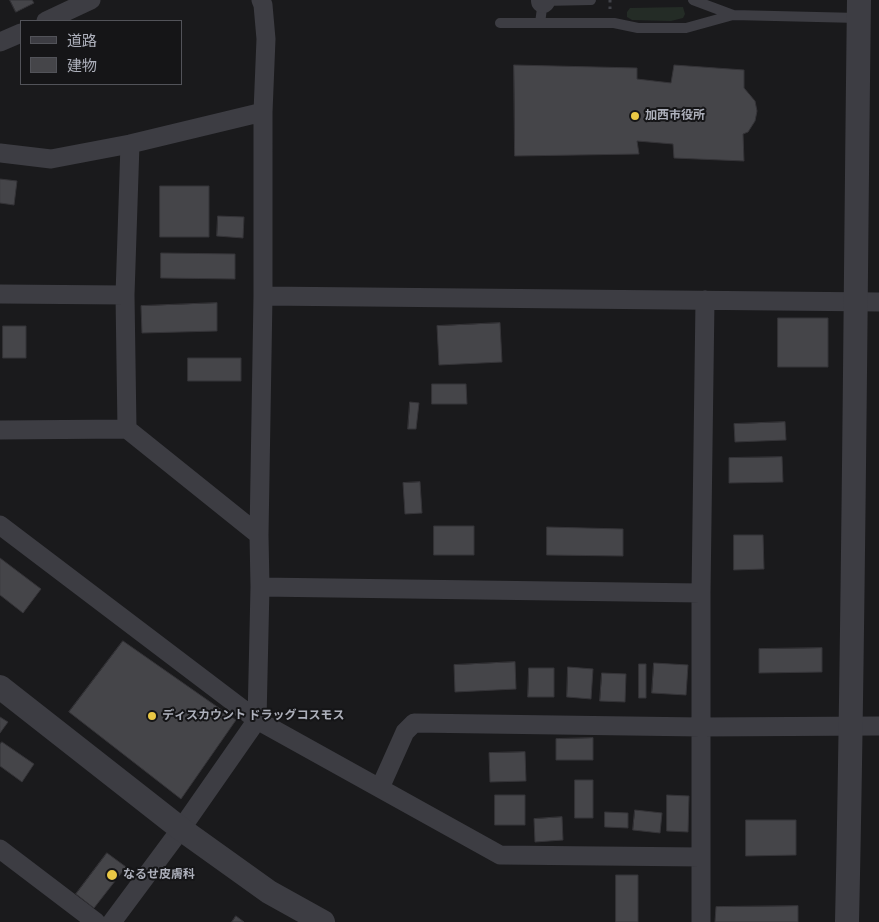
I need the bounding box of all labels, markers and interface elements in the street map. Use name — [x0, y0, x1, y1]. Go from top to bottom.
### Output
legend — [20, 20, 182, 85]
text: 道路 — [67, 31, 97, 50]
text: 建物 — [67, 56, 97, 75]
place label: 加西市役所 — [645, 109, 705, 123]
marker: 加西市役所 — [629, 110, 641, 122]
place label: ディスカウント ドラッグコスモス — [162, 709, 344, 723]
marker: ディスカウント ドラッグコスモス — [146, 710, 158, 722]
marker: なるせ皮膚科 — [105, 868, 119, 882]
place label: なるせ皮膚科 — [123, 868, 195, 882]

